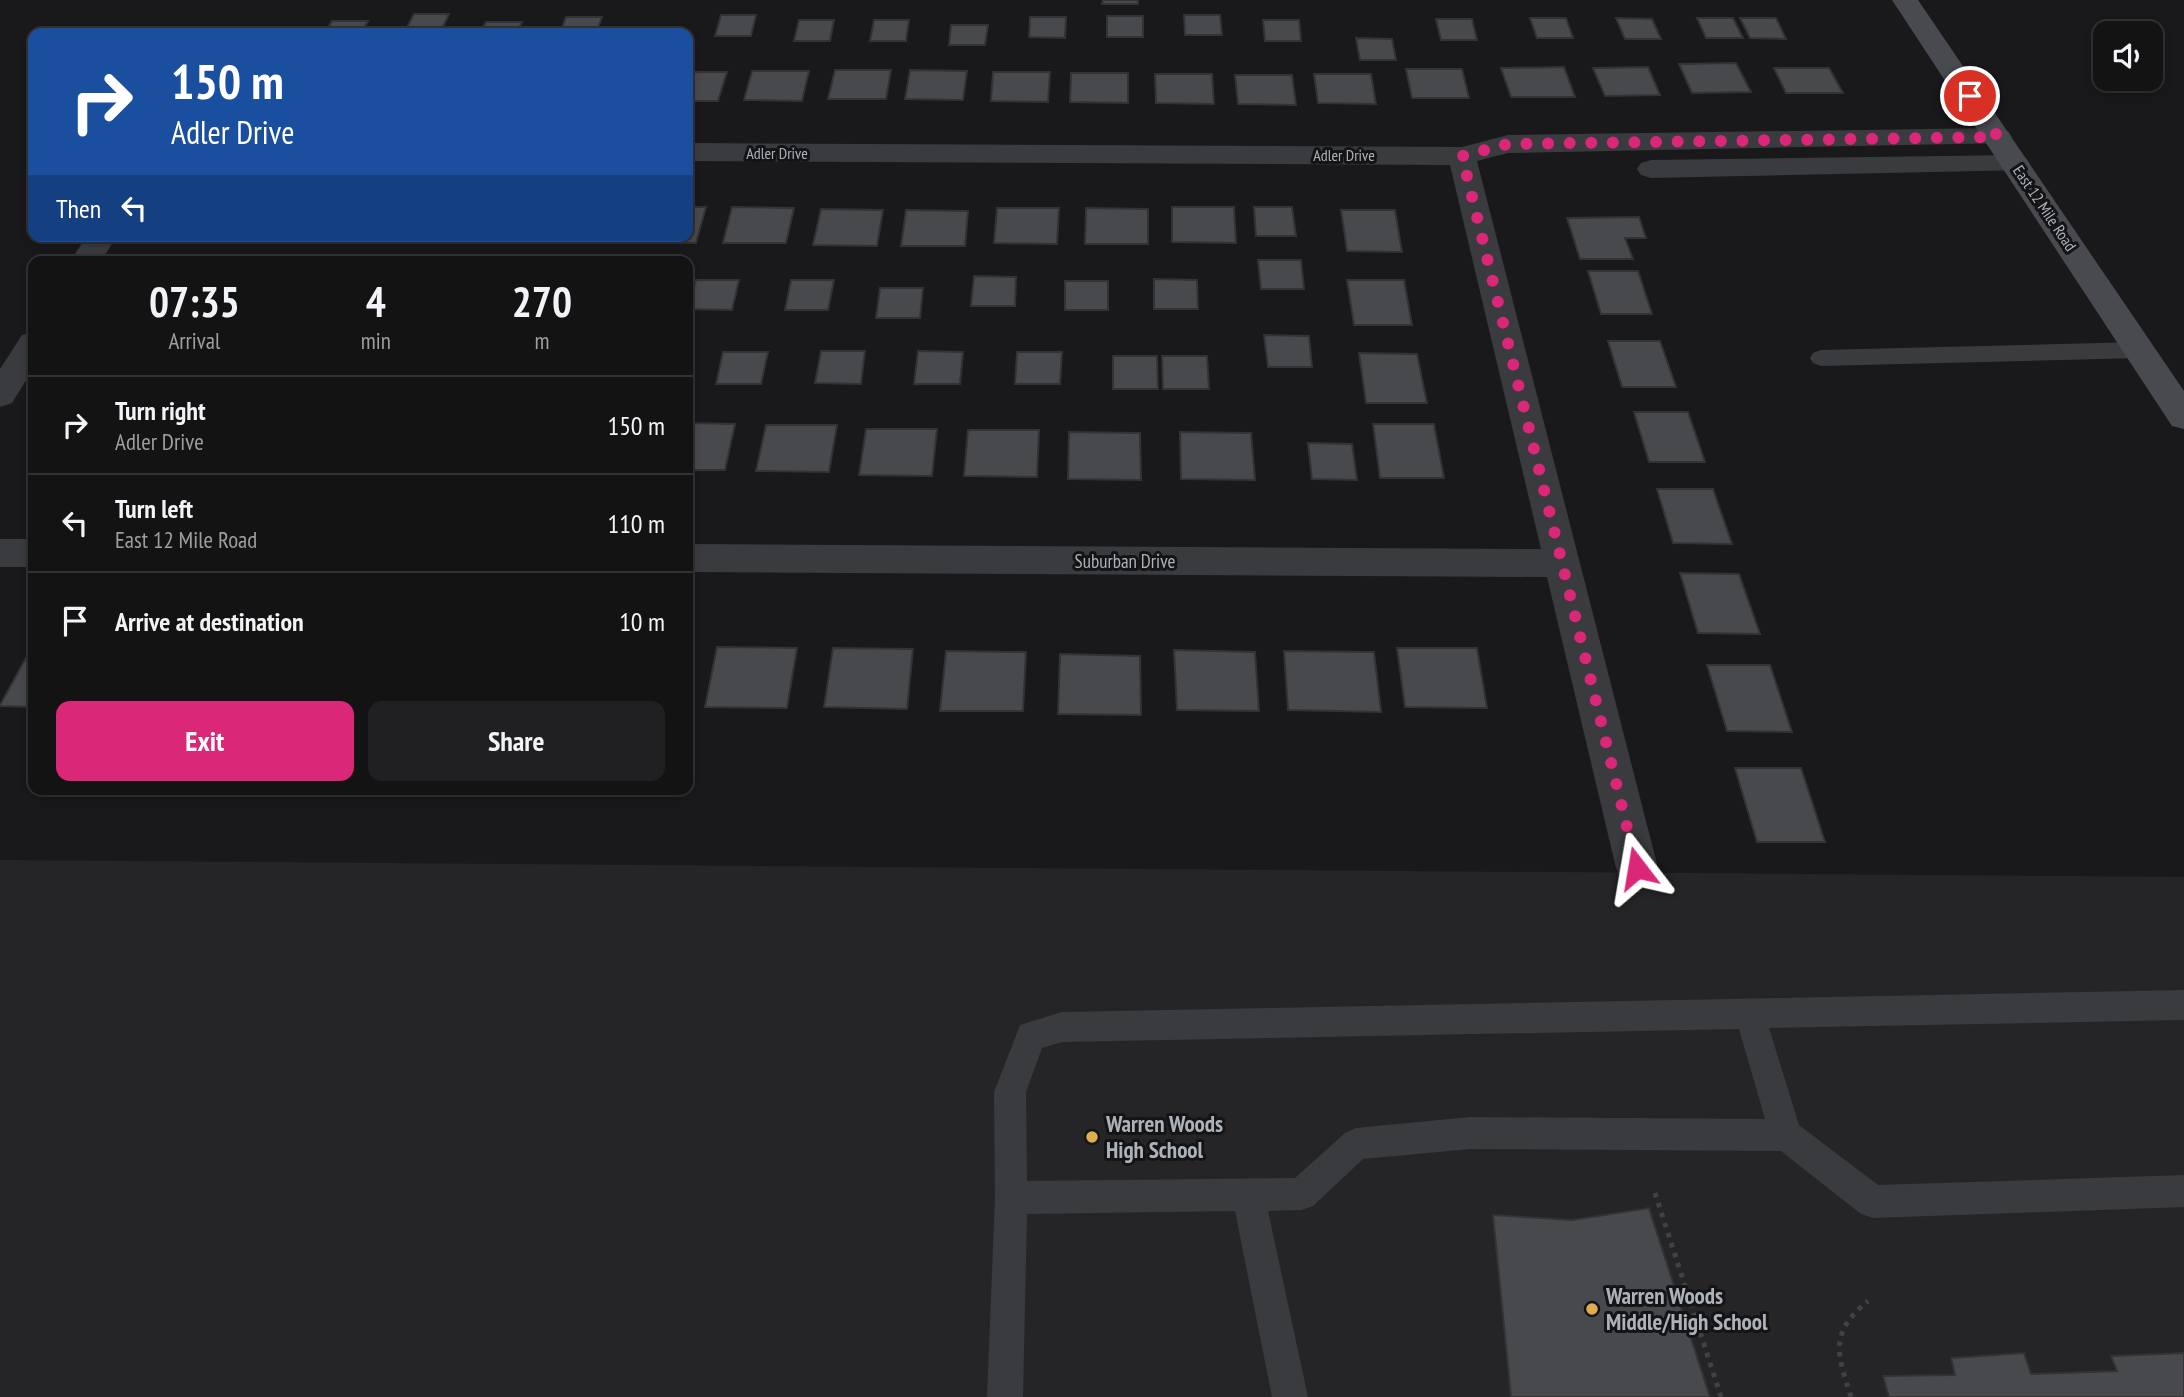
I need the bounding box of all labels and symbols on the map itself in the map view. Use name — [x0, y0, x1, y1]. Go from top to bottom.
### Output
pin — [1940, 66, 2000, 126]
street label: Adler Drive — [746, 143, 808, 163]
street label: Adler Drive — [1313, 145, 1375, 165]
street label: East 12 Mile Road — [2009, 161, 2081, 255]
street label: Suburban Drive — [1075, 549, 1176, 573]
position arrow — [1600, 831, 1674, 905]
place label: Warren Woods High School — [1105, 1109, 1223, 1164]
marker: Warren Woods High School — [1084, 1129, 1100, 1145]
place label: Warren Woods Middle/High School — [1605, 1281, 1768, 1336]
marker: Warren Woods Middle/High School — [1584, 1301, 1600, 1317]

